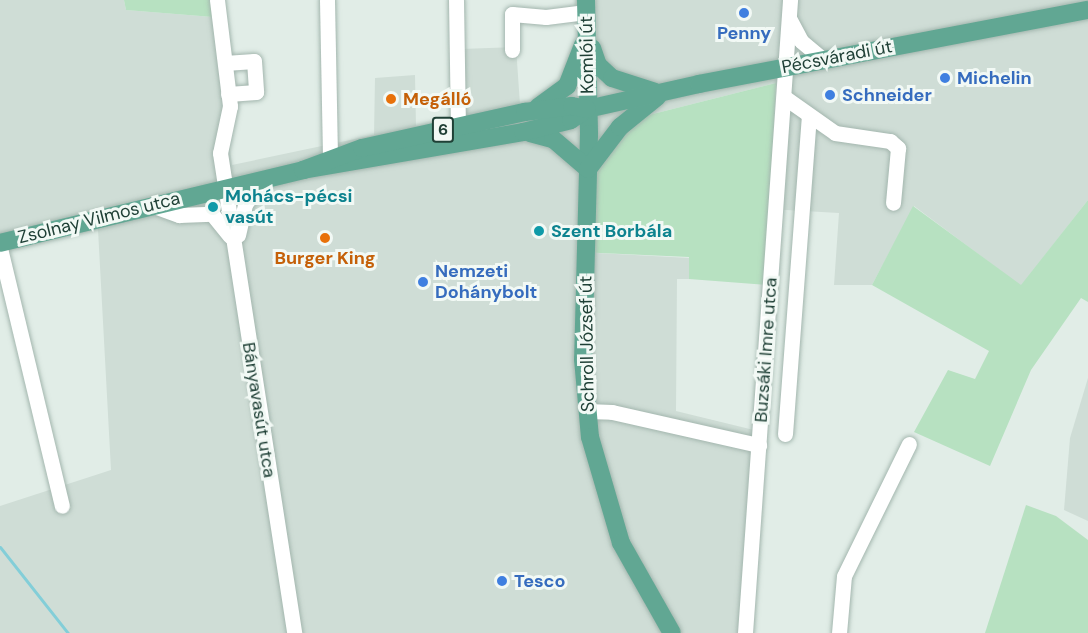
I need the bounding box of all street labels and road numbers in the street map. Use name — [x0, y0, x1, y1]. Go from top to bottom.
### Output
street label: Komlói út — [576, 16, 598, 94]
street label: Pécsváradi út — [780, 36, 894, 78]
road number: 6 — [431, 117, 455, 143]
street label: Zsolnay Vilmos utca — [16, 187, 182, 249]
street label: Schroll József út — [575, 276, 599, 412]
street label: Buzsáki Imre utca — [750, 277, 782, 423]
street label: Bányavasút utca — [238, 341, 280, 479]

